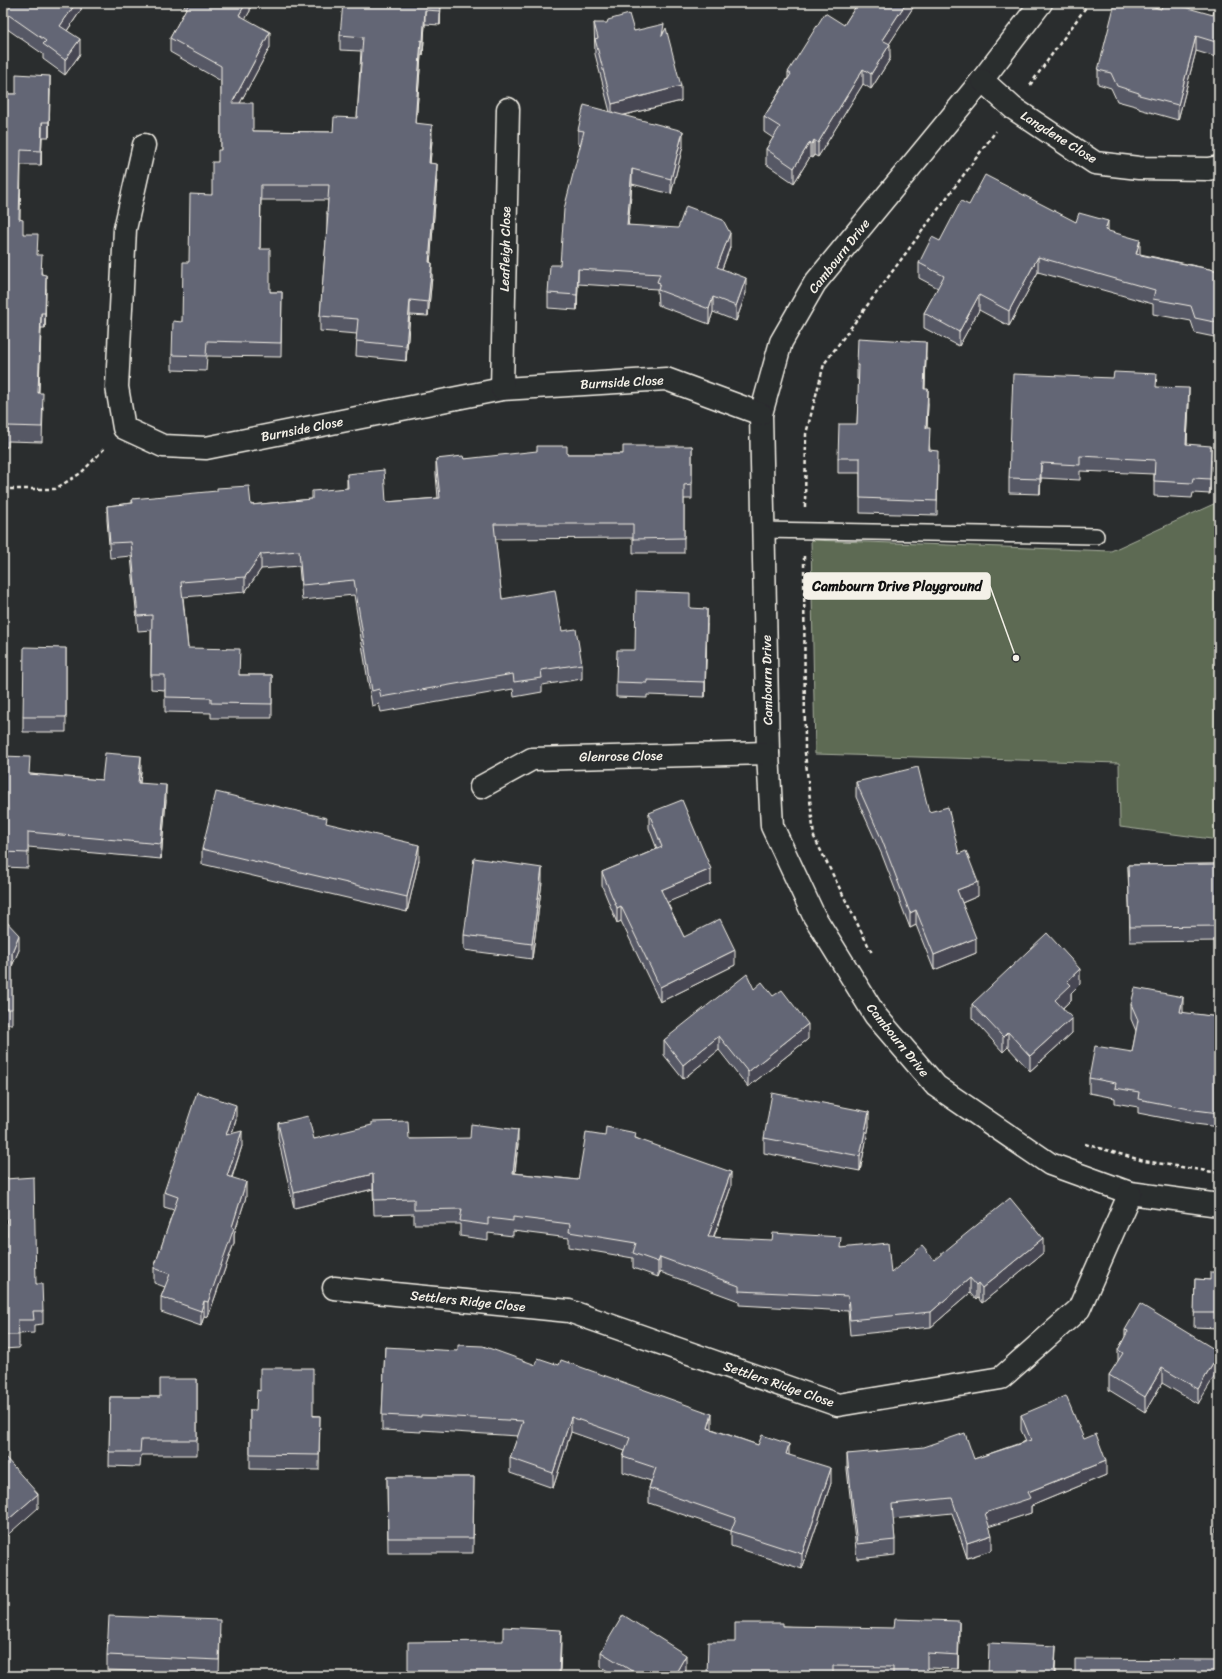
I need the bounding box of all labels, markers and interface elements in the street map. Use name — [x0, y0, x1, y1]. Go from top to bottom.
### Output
street label: Langdene Close — [1016, 104, 1102, 170]
street label: Leafleigh Close — [493, 206, 517, 292]
street label: Cambourn Drive — [802, 213, 876, 299]
street label: Burnside Close — [580, 368, 665, 396]
street label: Burnside Close — [259, 410, 345, 448]
callout: Cambourn Drive Playground — [804, 573, 990, 599]
text: Cambourn Drive Playground — [811, 574, 983, 599]
street label: Cambourn Drive — [755, 634, 779, 725]
street label: Glenrose Close — [579, 744, 663, 768]
street label: Cambourn Drive — [861, 998, 936, 1083]
street label: Settlers Ridge Close — [409, 1284, 527, 1318]
street label: Settlers Ridge Close — [721, 1354, 837, 1414]

